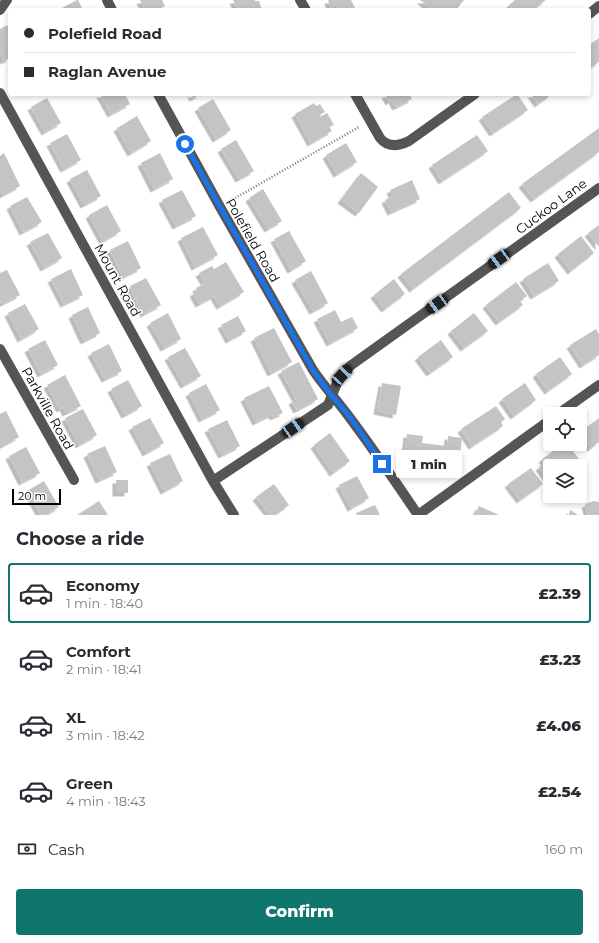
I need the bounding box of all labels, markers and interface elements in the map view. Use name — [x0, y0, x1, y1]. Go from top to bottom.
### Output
text: Polefield Road — [48, 24, 162, 43]
text: Raglan Avenue — [48, 62, 167, 81]
route start — [176, 135, 194, 153]
street label: Cuckoo Lane — [512, 175, 590, 237]
street label: Polefield Road — [223, 195, 283, 285]
street label: Mount Road — [91, 241, 145, 319]
car — [486, 247, 512, 271]
car — [424, 292, 450, 316]
car — [329, 362, 355, 388]
street label: Parkville Road — [19, 364, 77, 452]
map controls — [543, 407, 587, 503]
button: locate — [543, 407, 587, 451]
car — [280, 416, 306, 440]
callout: 1 min — [396, 450, 462, 478]
route end — [373, 455, 391, 473]
text: 1 min — [411, 456, 447, 472]
button: layers — [543, 459, 587, 503]
scale bar — [12, 487, 61, 506]
text: 20 m — [18, 489, 46, 503]
text: Choose a ride — [16, 528, 144, 550]
icon: car — [18, 575, 54, 611]
text: Economy — [66, 576, 139, 595]
text: £2.39 — [539, 584, 581, 603]
text: 1 min · 18:40 — [66, 595, 143, 611]
icon: car — [18, 641, 54, 677]
text: Comfort — [66, 642, 131, 661]
text: £3.23 — [539, 650, 581, 669]
text: 2 min · 18:41 — [66, 661, 142, 677]
icon: car — [18, 707, 54, 743]
text: XL — [66, 708, 85, 727]
text: £4.06 — [536, 716, 581, 735]
text: 3 min · 18:42 — [66, 727, 145, 743]
icon: car — [18, 773, 54, 809]
text: Green — [66, 774, 113, 793]
text: £2.54 — [538, 782, 581, 801]
text: 4 min · 18:43 — [66, 793, 146, 809]
icon: cash — [16, 838, 38, 860]
text: Cash — [48, 840, 85, 859]
text: 160 m — [545, 841, 583, 857]
button: Confirm — [16, 889, 583, 935]

